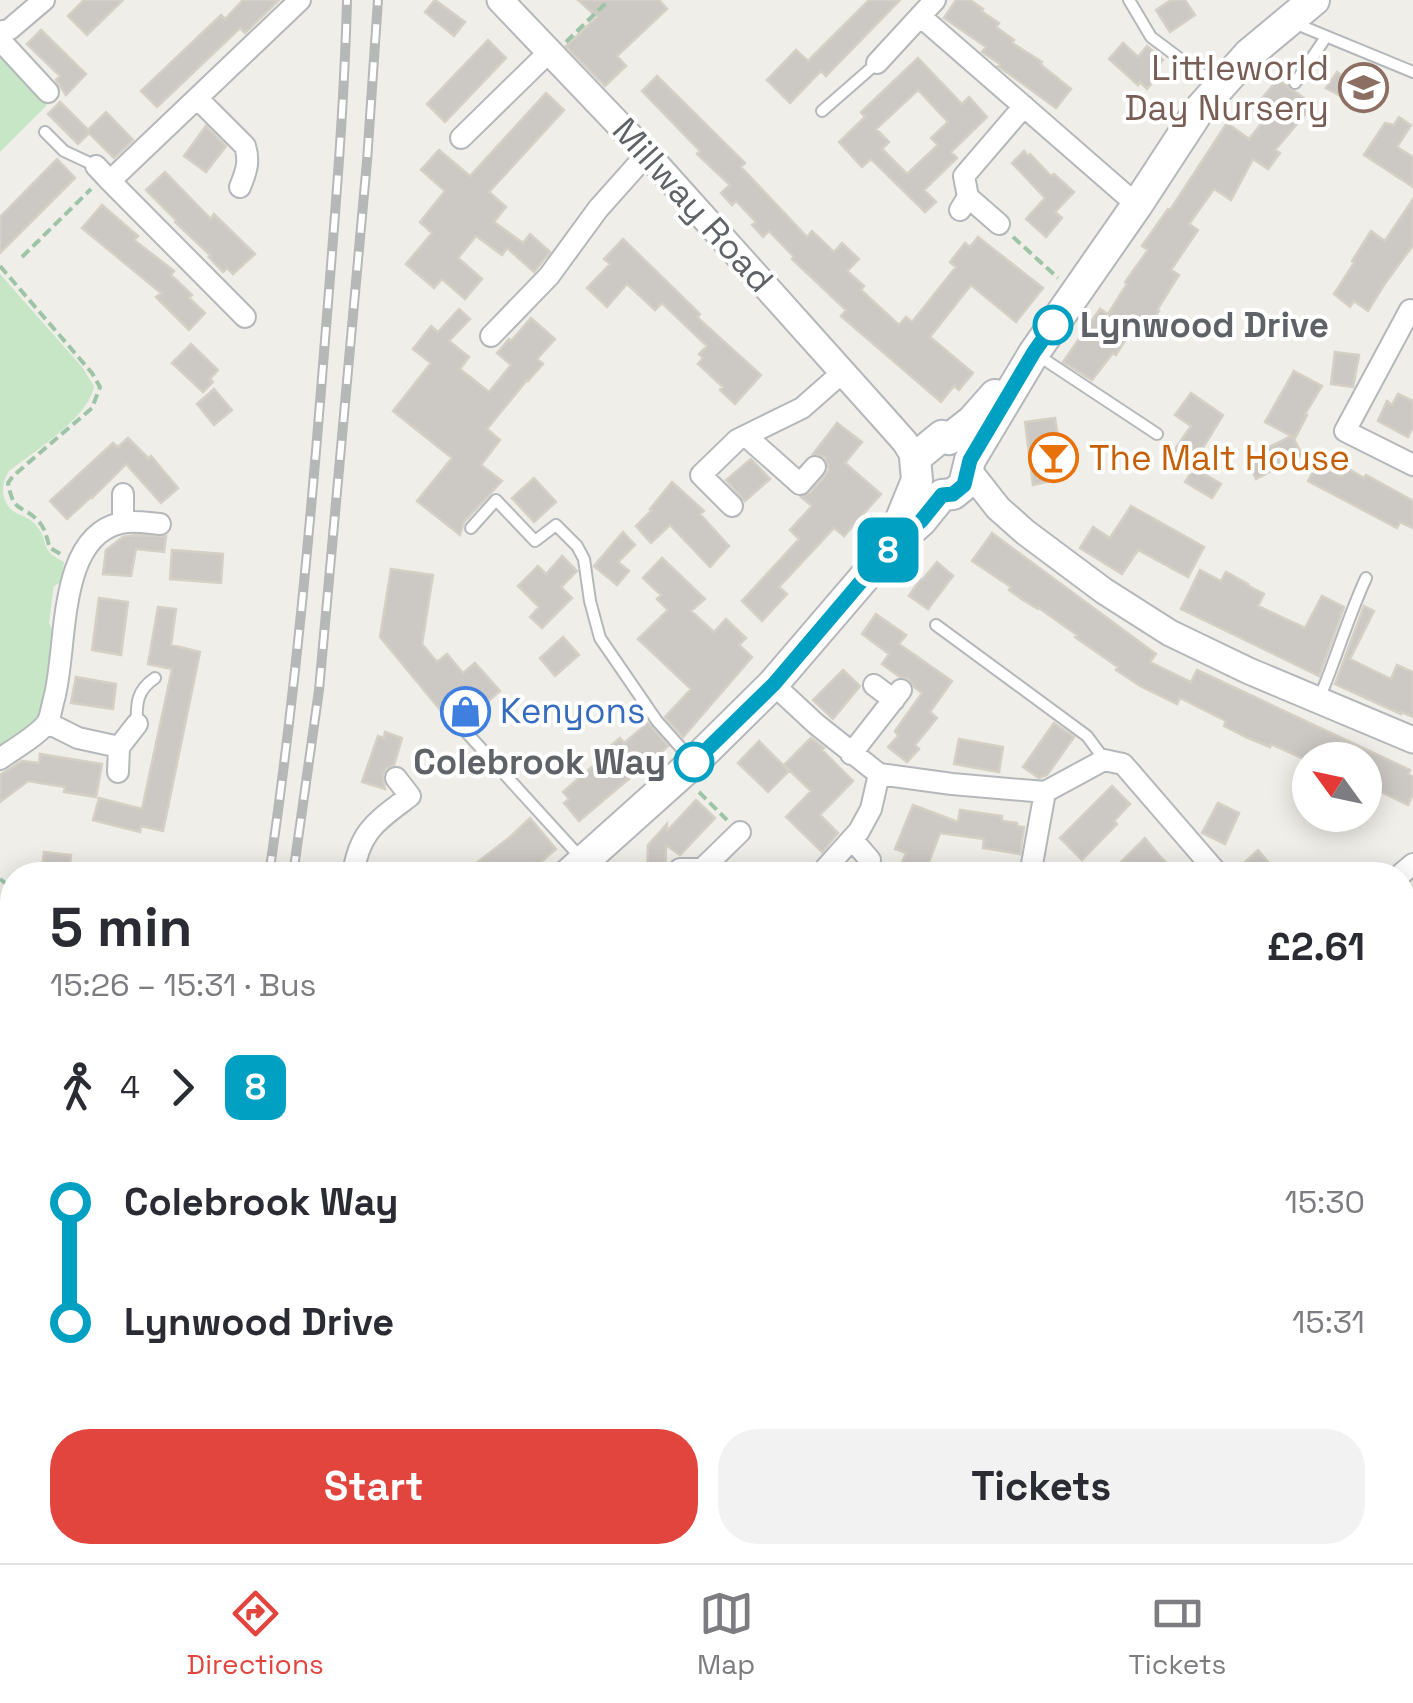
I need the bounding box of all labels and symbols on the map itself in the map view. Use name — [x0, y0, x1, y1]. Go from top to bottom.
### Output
place label: Littleworld Day Nursery — [1124, 46, 1329, 130]
school or university icon: Littleworld Day Nursery — [1338, 62, 1390, 114]
street label: Millway Road — [603, 109, 783, 301]
place label: Lynwood Drive — [1080, 303, 1329, 347]
marker: Lynwood Drive — [1034, 306, 1072, 344]
bar icon: The Malt House — [1028, 432, 1080, 484]
place label: The Malt House — [1089, 436, 1350, 480]
line badge: 8 — [856, 518, 920, 582]
shop icon: Kenyons — [439, 685, 491, 737]
place label: Kenyons — [500, 689, 645, 733]
place label: Colebrook Way — [413, 740, 666, 784]
north arrow — [1292, 742, 1382, 832]
marker: Colebrook Way — [675, 743, 713, 781]

